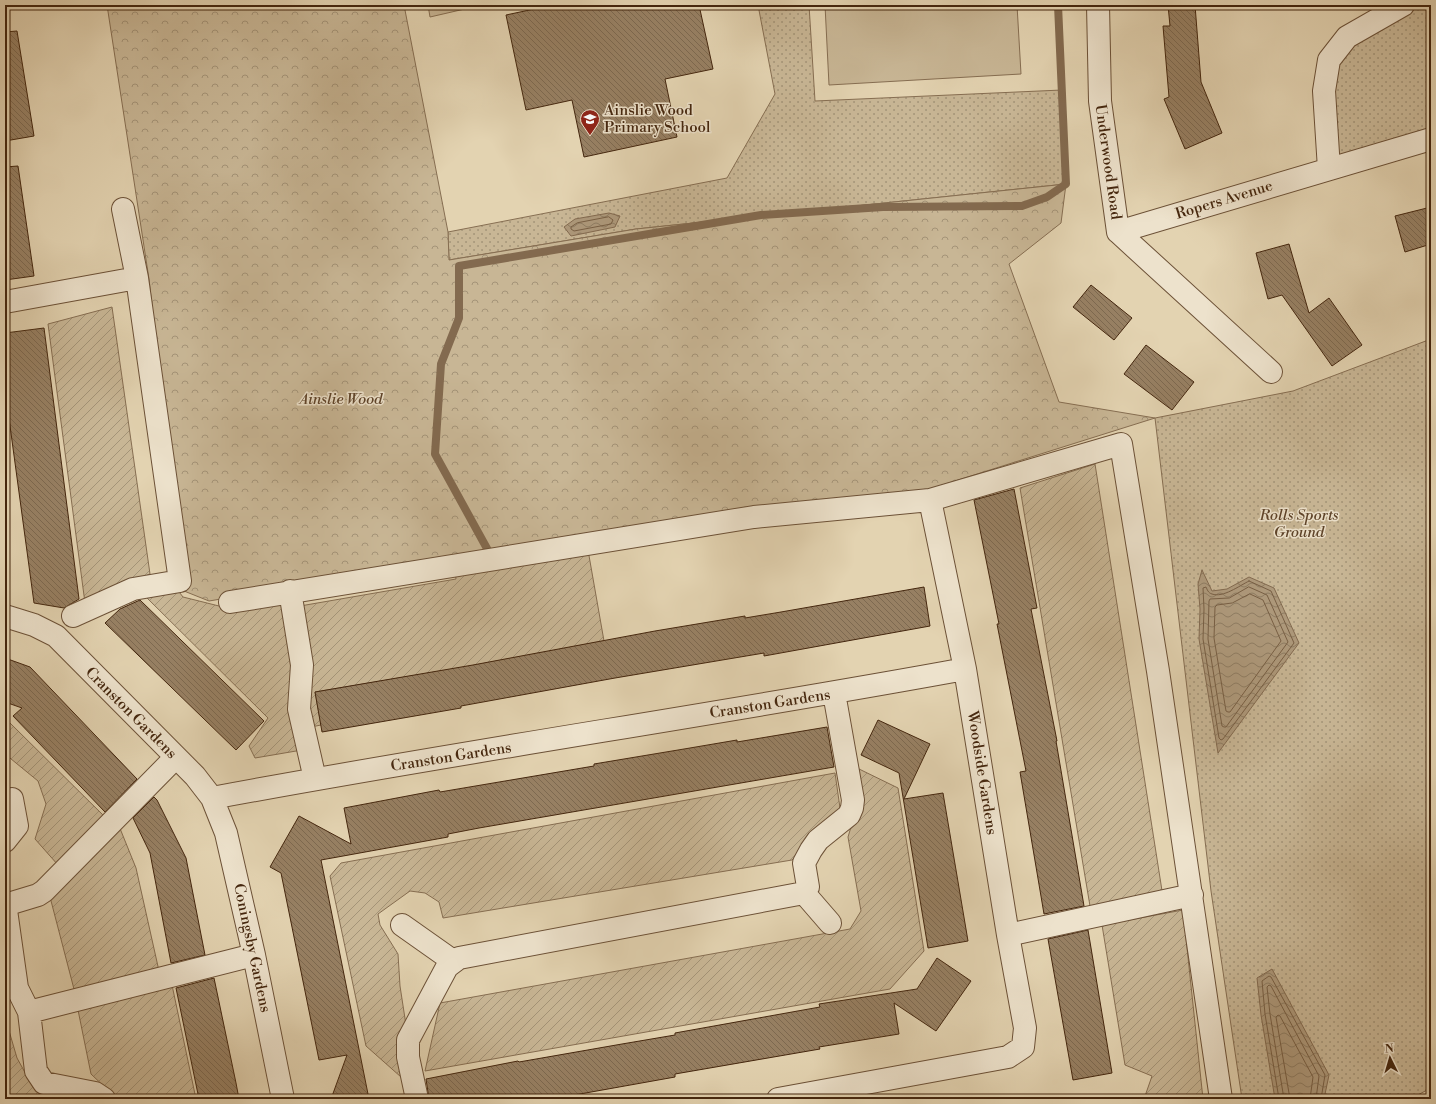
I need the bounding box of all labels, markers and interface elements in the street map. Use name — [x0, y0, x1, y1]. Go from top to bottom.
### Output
place label: Ainslie Wood Primary School — [603, 101, 711, 137]
street label: Underwood Road — [1091, 103, 1126, 221]
school or university icon: Ainslie Wood Primary School — [579, 108, 601, 136]
street label: Ropers Avenue — [1173, 176, 1275, 224]
park label: Ainslie Wood — [298, 390, 383, 409]
park label: Rolls Sports Ground — [1259, 506, 1339, 542]
street label: Cranston Gardens — [81, 663, 181, 763]
street label: Cranston Gardens — [708, 685, 832, 723]
street label: Woodside Gardens — [963, 709, 1001, 836]
street label: Cranston Gardens — [389, 738, 513, 776]
street label: Coningsby Gardens — [229, 882, 275, 1014]
north arrow — [1370, 1038, 1410, 1078]
text: N — [1384, 1042, 1394, 1056]

